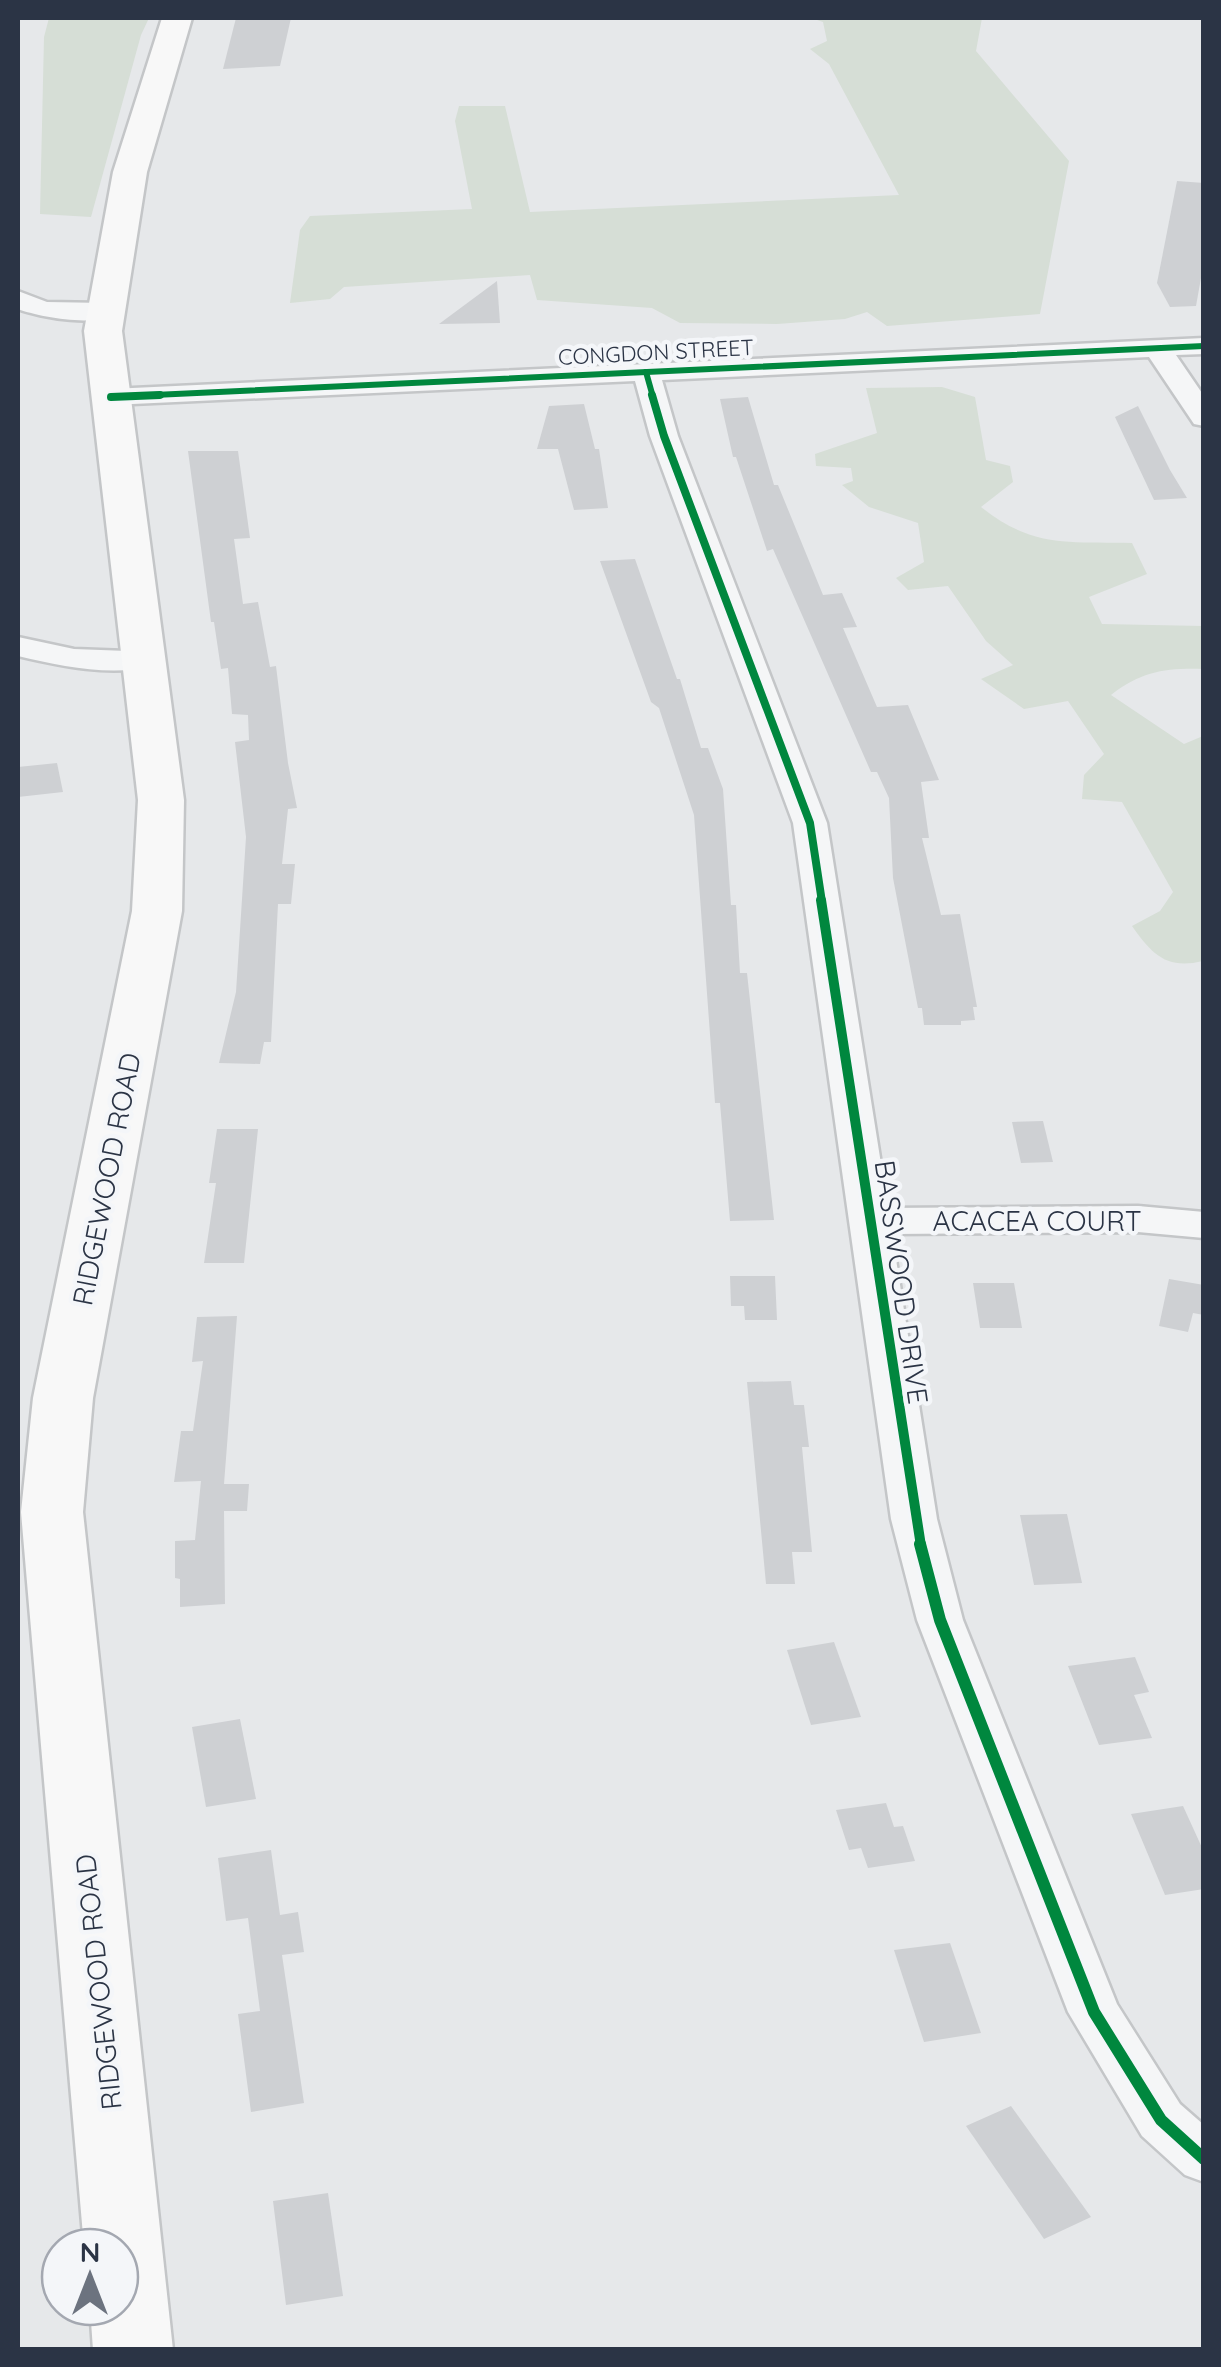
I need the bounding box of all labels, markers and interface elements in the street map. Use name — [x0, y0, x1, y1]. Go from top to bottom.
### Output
street label: CONGDON STREET — [557, 333, 755, 371]
street label: RIDGEWOOD ROAD — [64, 1050, 148, 1308]
street label: BASSWOOD DRIVE — [868, 1158, 936, 1406]
street label: ACACEA COURT — [932, 1203, 1142, 1238]
street label: RIDGEWOOD ROAD — [67, 1852, 129, 2112]
north arrow — [40, 2227, 140, 2327]
text: N — [80, 2234, 100, 2269]

